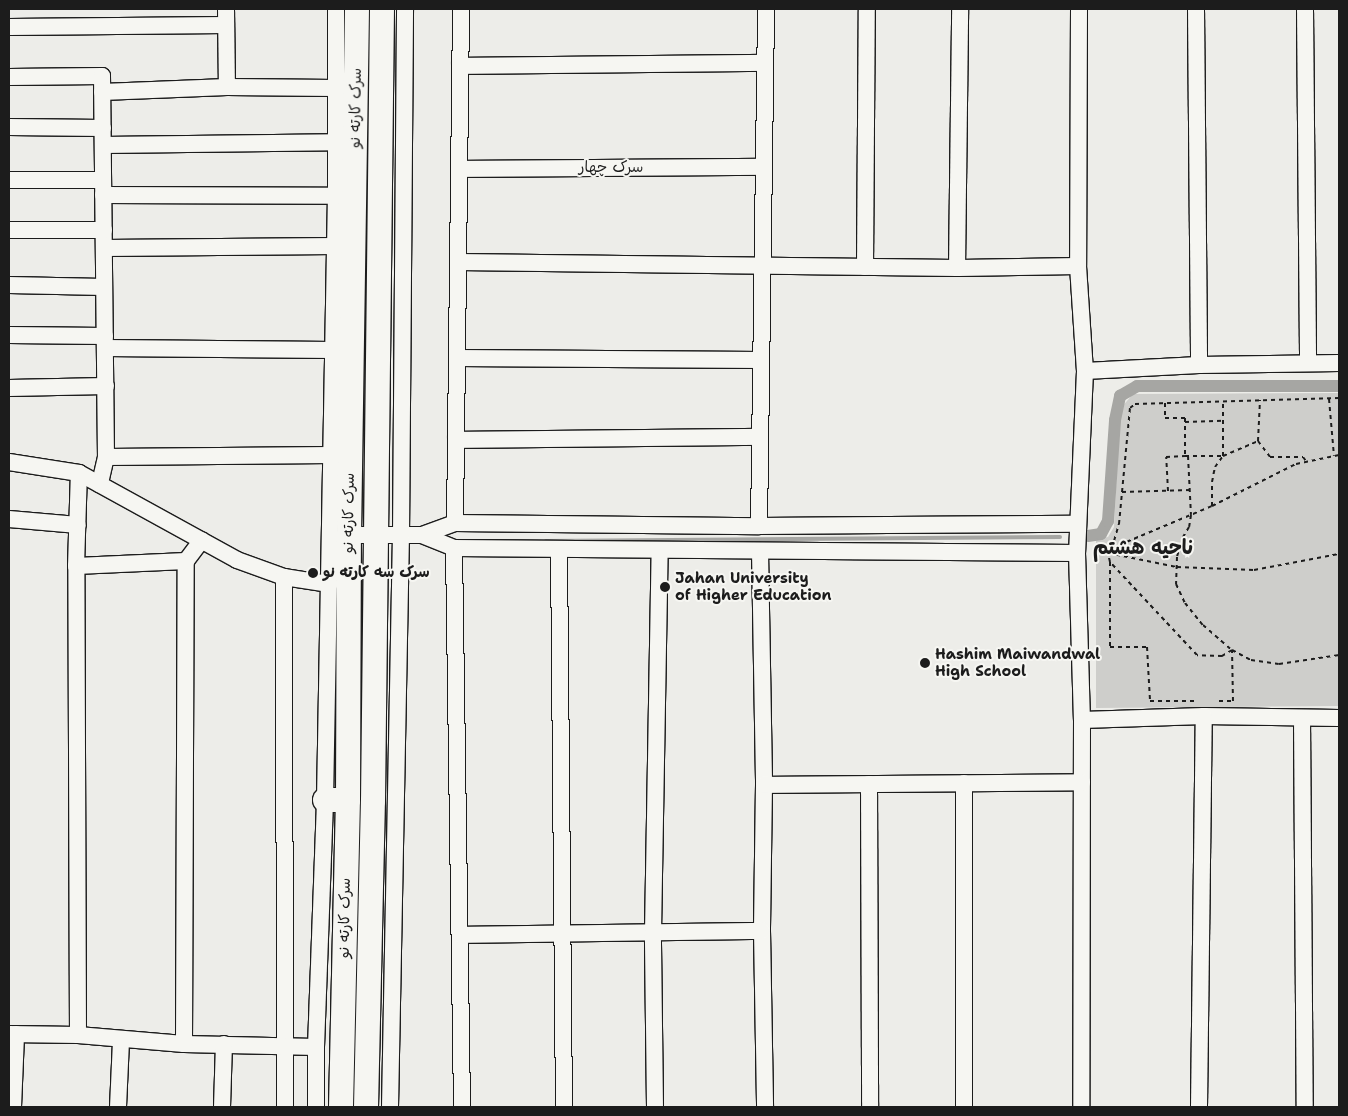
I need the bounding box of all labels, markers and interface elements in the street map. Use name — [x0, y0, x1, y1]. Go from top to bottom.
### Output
street label: سرک کارته نو — [346, 68, 366, 148]
street label: سرک چهار — [579, 159, 643, 177]
street label: سرک کارته نو — [339, 473, 359, 553]
district label: ناحیه هشتم — [1093, 535, 1193, 559]
place label: سرک سه کارته نو — [323, 564, 429, 582]
marker: سرک سه کارته نو — [307, 567, 319, 579]
place label: Jahan University of Higher Education — [675, 569, 831, 604]
marker: Jahan University of Higher Education — [659, 581, 671, 593]
place label: Hashim Maiwandwal High School — [935, 645, 1100, 680]
marker: Hashim Maiwandwal High School — [919, 657, 931, 669]
street label: سرک کارته نو — [335, 878, 355, 958]

